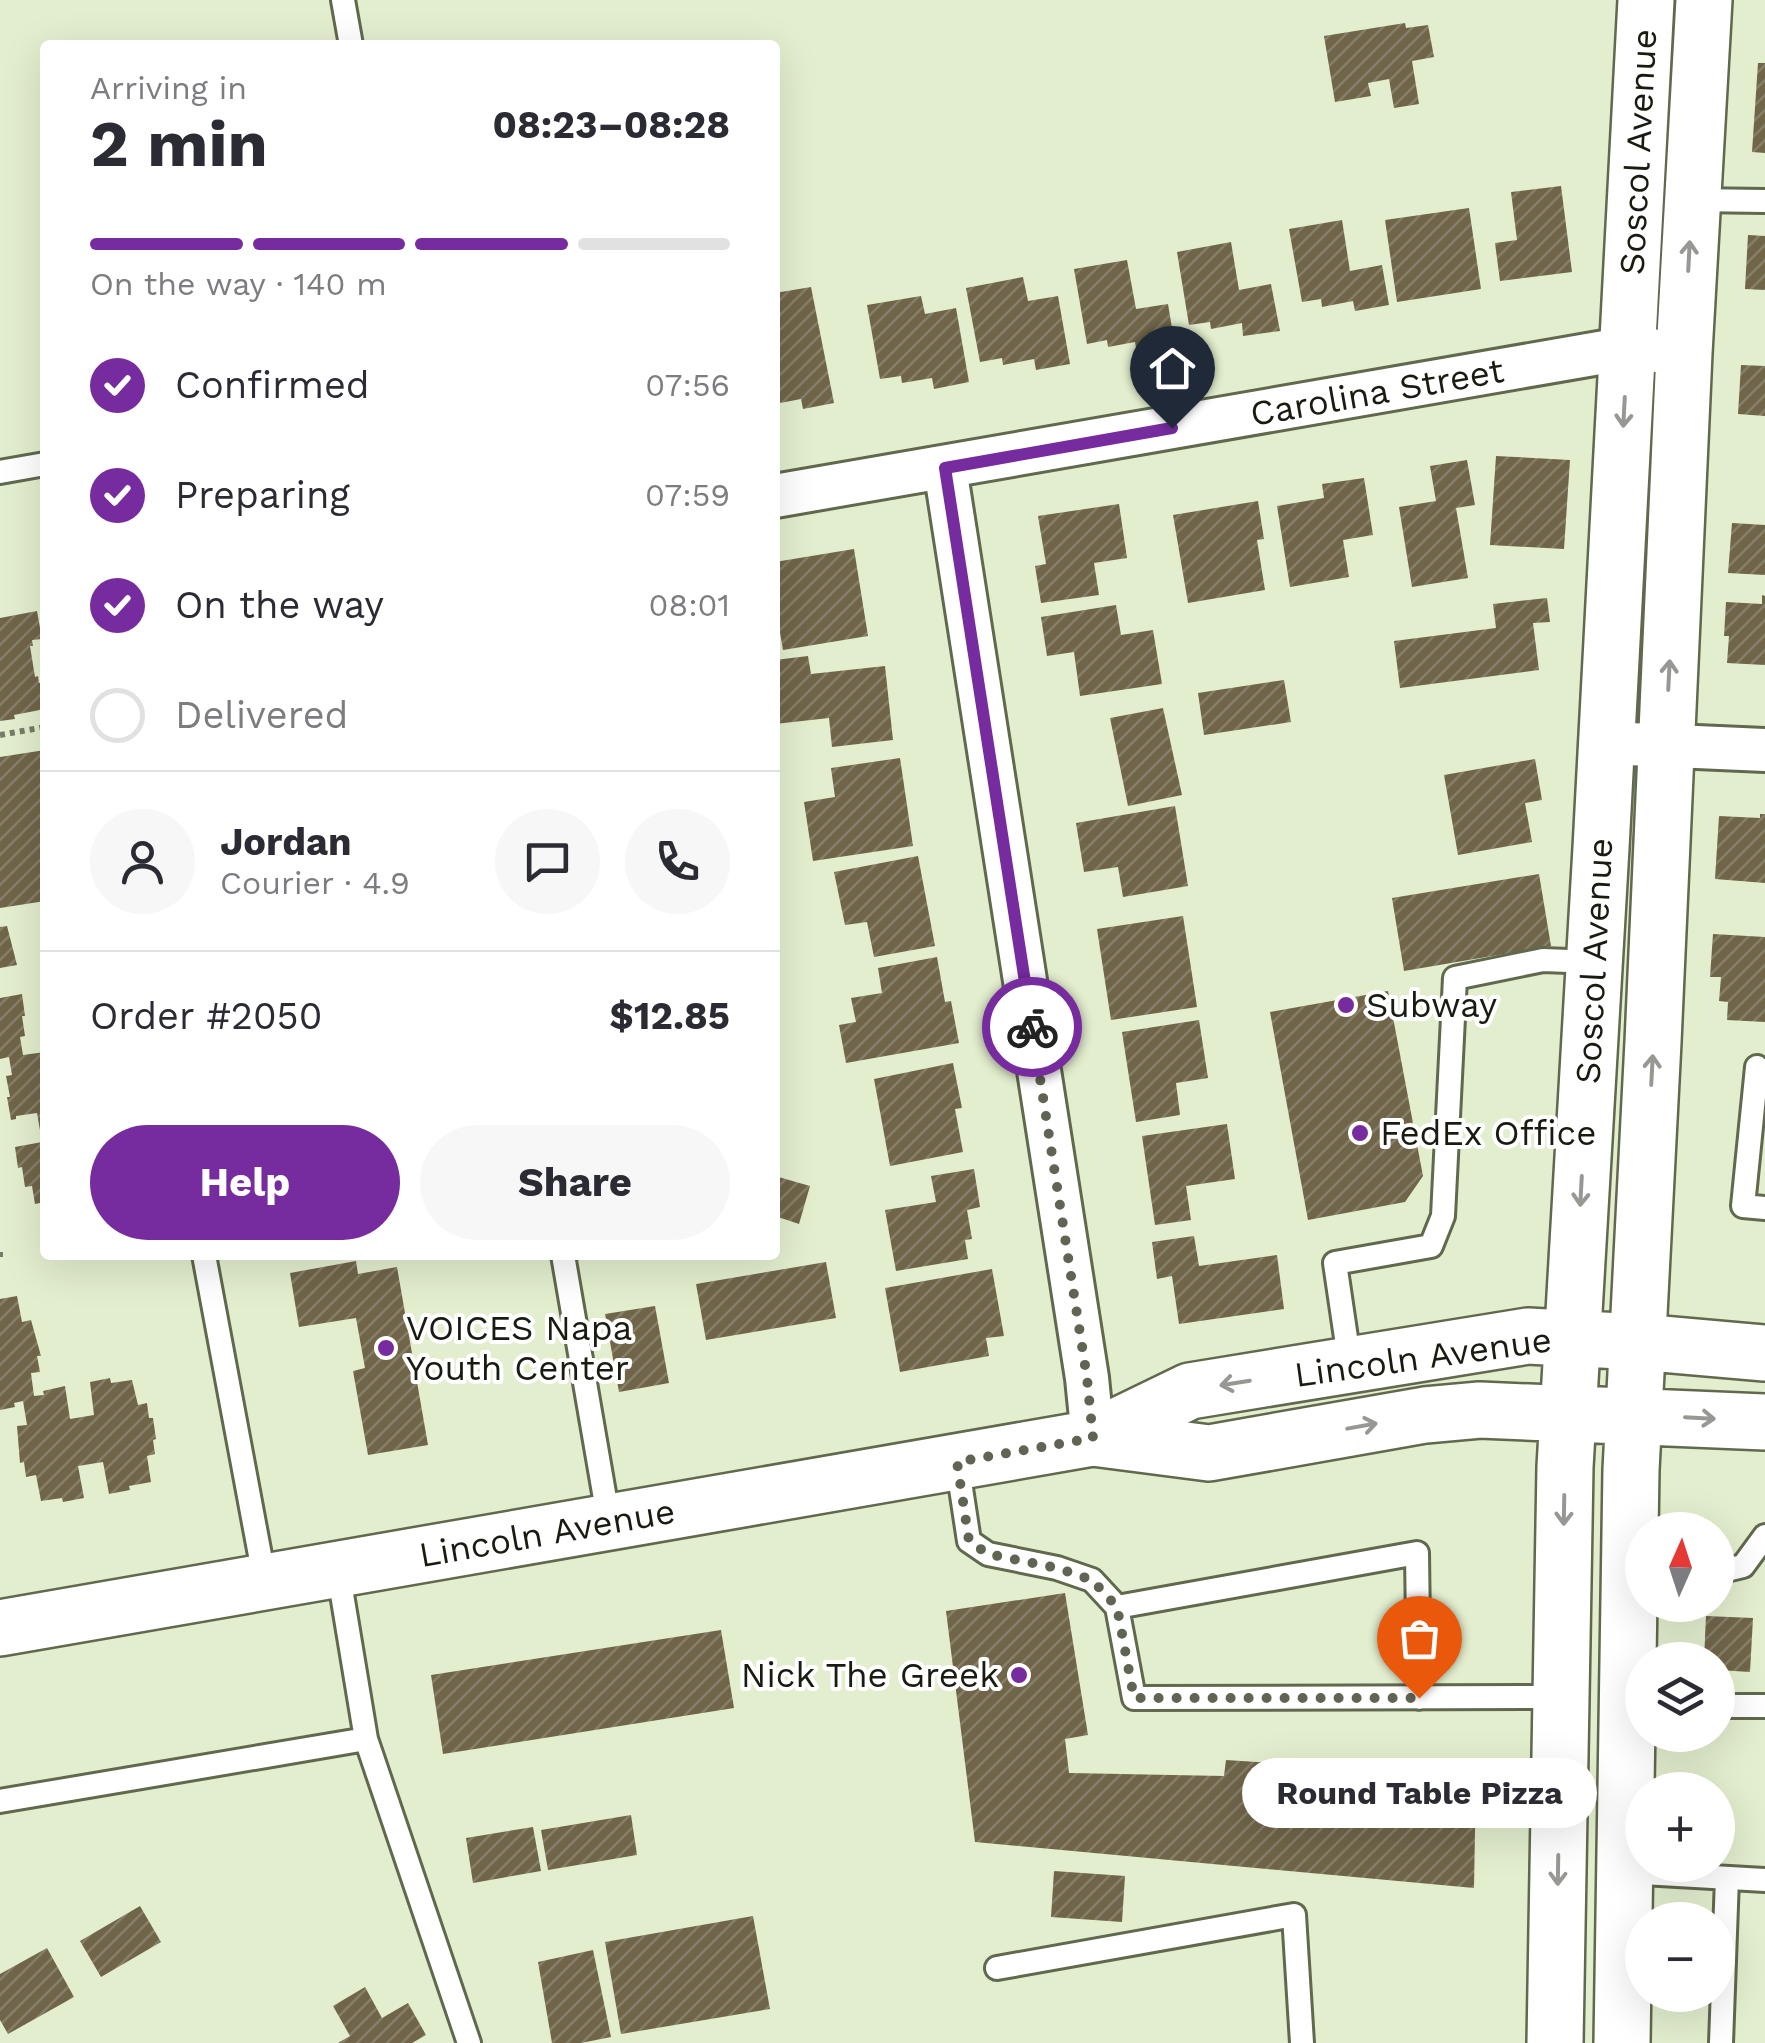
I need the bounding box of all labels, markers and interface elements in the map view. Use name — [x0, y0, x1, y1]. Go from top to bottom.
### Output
street label: Soscol Avenue — [1611, 28, 1665, 276]
text: Arriving in — [90, 69, 247, 107]
text: 08:23–08:28 — [492, 103, 730, 147]
text: 2 min — [90, 106, 268, 182]
one-way arrow — [1680, 240, 1699, 272]
text: On the way · 140 m — [90, 265, 387, 303]
pin — [1130, 326, 1215, 429]
icon: home — [1145, 341, 1200, 396]
street label: Carolina Street — [1247, 349, 1507, 435]
icon: check — [90, 358, 145, 413]
text: Confirmed — [175, 363, 370, 407]
text: 07:56 — [645, 366, 730, 404]
one-way arrow — [1614, 395, 1633, 427]
icon: check — [90, 468, 145, 523]
text: Preparing — [175, 473, 350, 517]
text: 07:59 — [645, 476, 730, 514]
icon: check — [90, 578, 145, 633]
text: On the way — [175, 583, 384, 627]
text: 08:01 — [649, 586, 730, 624]
one-way arrow — [1659, 660, 1678, 692]
text: Delivered — [175, 693, 348, 737]
button: person — [90, 809, 195, 914]
button: chat — [495, 809, 600, 914]
button: phone — [625, 809, 730, 914]
text: Jordan — [220, 820, 352, 864]
street label: Soscol Avenue — [1567, 837, 1621, 1085]
text: Courier · 4.9 — [220, 864, 410, 902]
courier — [982, 977, 1082, 1077]
place label: Subway — [1366, 984, 1497, 1026]
text: Order #2050 — [90, 994, 322, 1038]
text: $12.85 — [610, 994, 730, 1038]
marker: Subway — [1335, 994, 1357, 1016]
icon: bike — [1005, 1000, 1060, 1055]
one-way arrow — [1643, 1054, 1662, 1086]
place label: FedEx Office — [1380, 1112, 1596, 1154]
marker: FedEx Office — [1349, 1122, 1371, 1144]
button: Help — [90, 1125, 400, 1240]
button: Share — [420, 1125, 730, 1240]
one-way arrow — [1571, 1174, 1590, 1206]
place label: VOICES Napa Youth Center — [406, 1307, 632, 1389]
street label: Lincoln Avenue — [1292, 1318, 1554, 1396]
marker: VOICES Napa Youth Center — [375, 1337, 397, 1359]
one-way arrow — [1219, 1375, 1252, 1393]
one-way arrow — [1683, 1409, 1715, 1428]
one-way arrow — [1346, 1416, 1378, 1435]
street label: Lincoln Avenue — [416, 1490, 678, 1576]
one-way arrow — [1554, 1492, 1574, 1525]
north arrow — [1625, 1512, 1735, 1622]
map controls — [1625, 1512, 1735, 2012]
pin — [1377, 1596, 1462, 1699]
icon: bag — [1392, 1611, 1447, 1666]
button: layers — [1625, 1642, 1735, 1752]
place label: Nick The Greek — [741, 1654, 999, 1696]
marker: Nick The Greek — [1008, 1664, 1030, 1686]
callout: Round Table Pizza — [1242, 1758, 1596, 1828]
button: + — [1625, 1772, 1735, 1882]
text: Round Table Pizza — [1276, 1774, 1563, 1812]
one-way arrow — [1548, 1852, 1568, 1885]
button: − — [1625, 1902, 1735, 2012]

